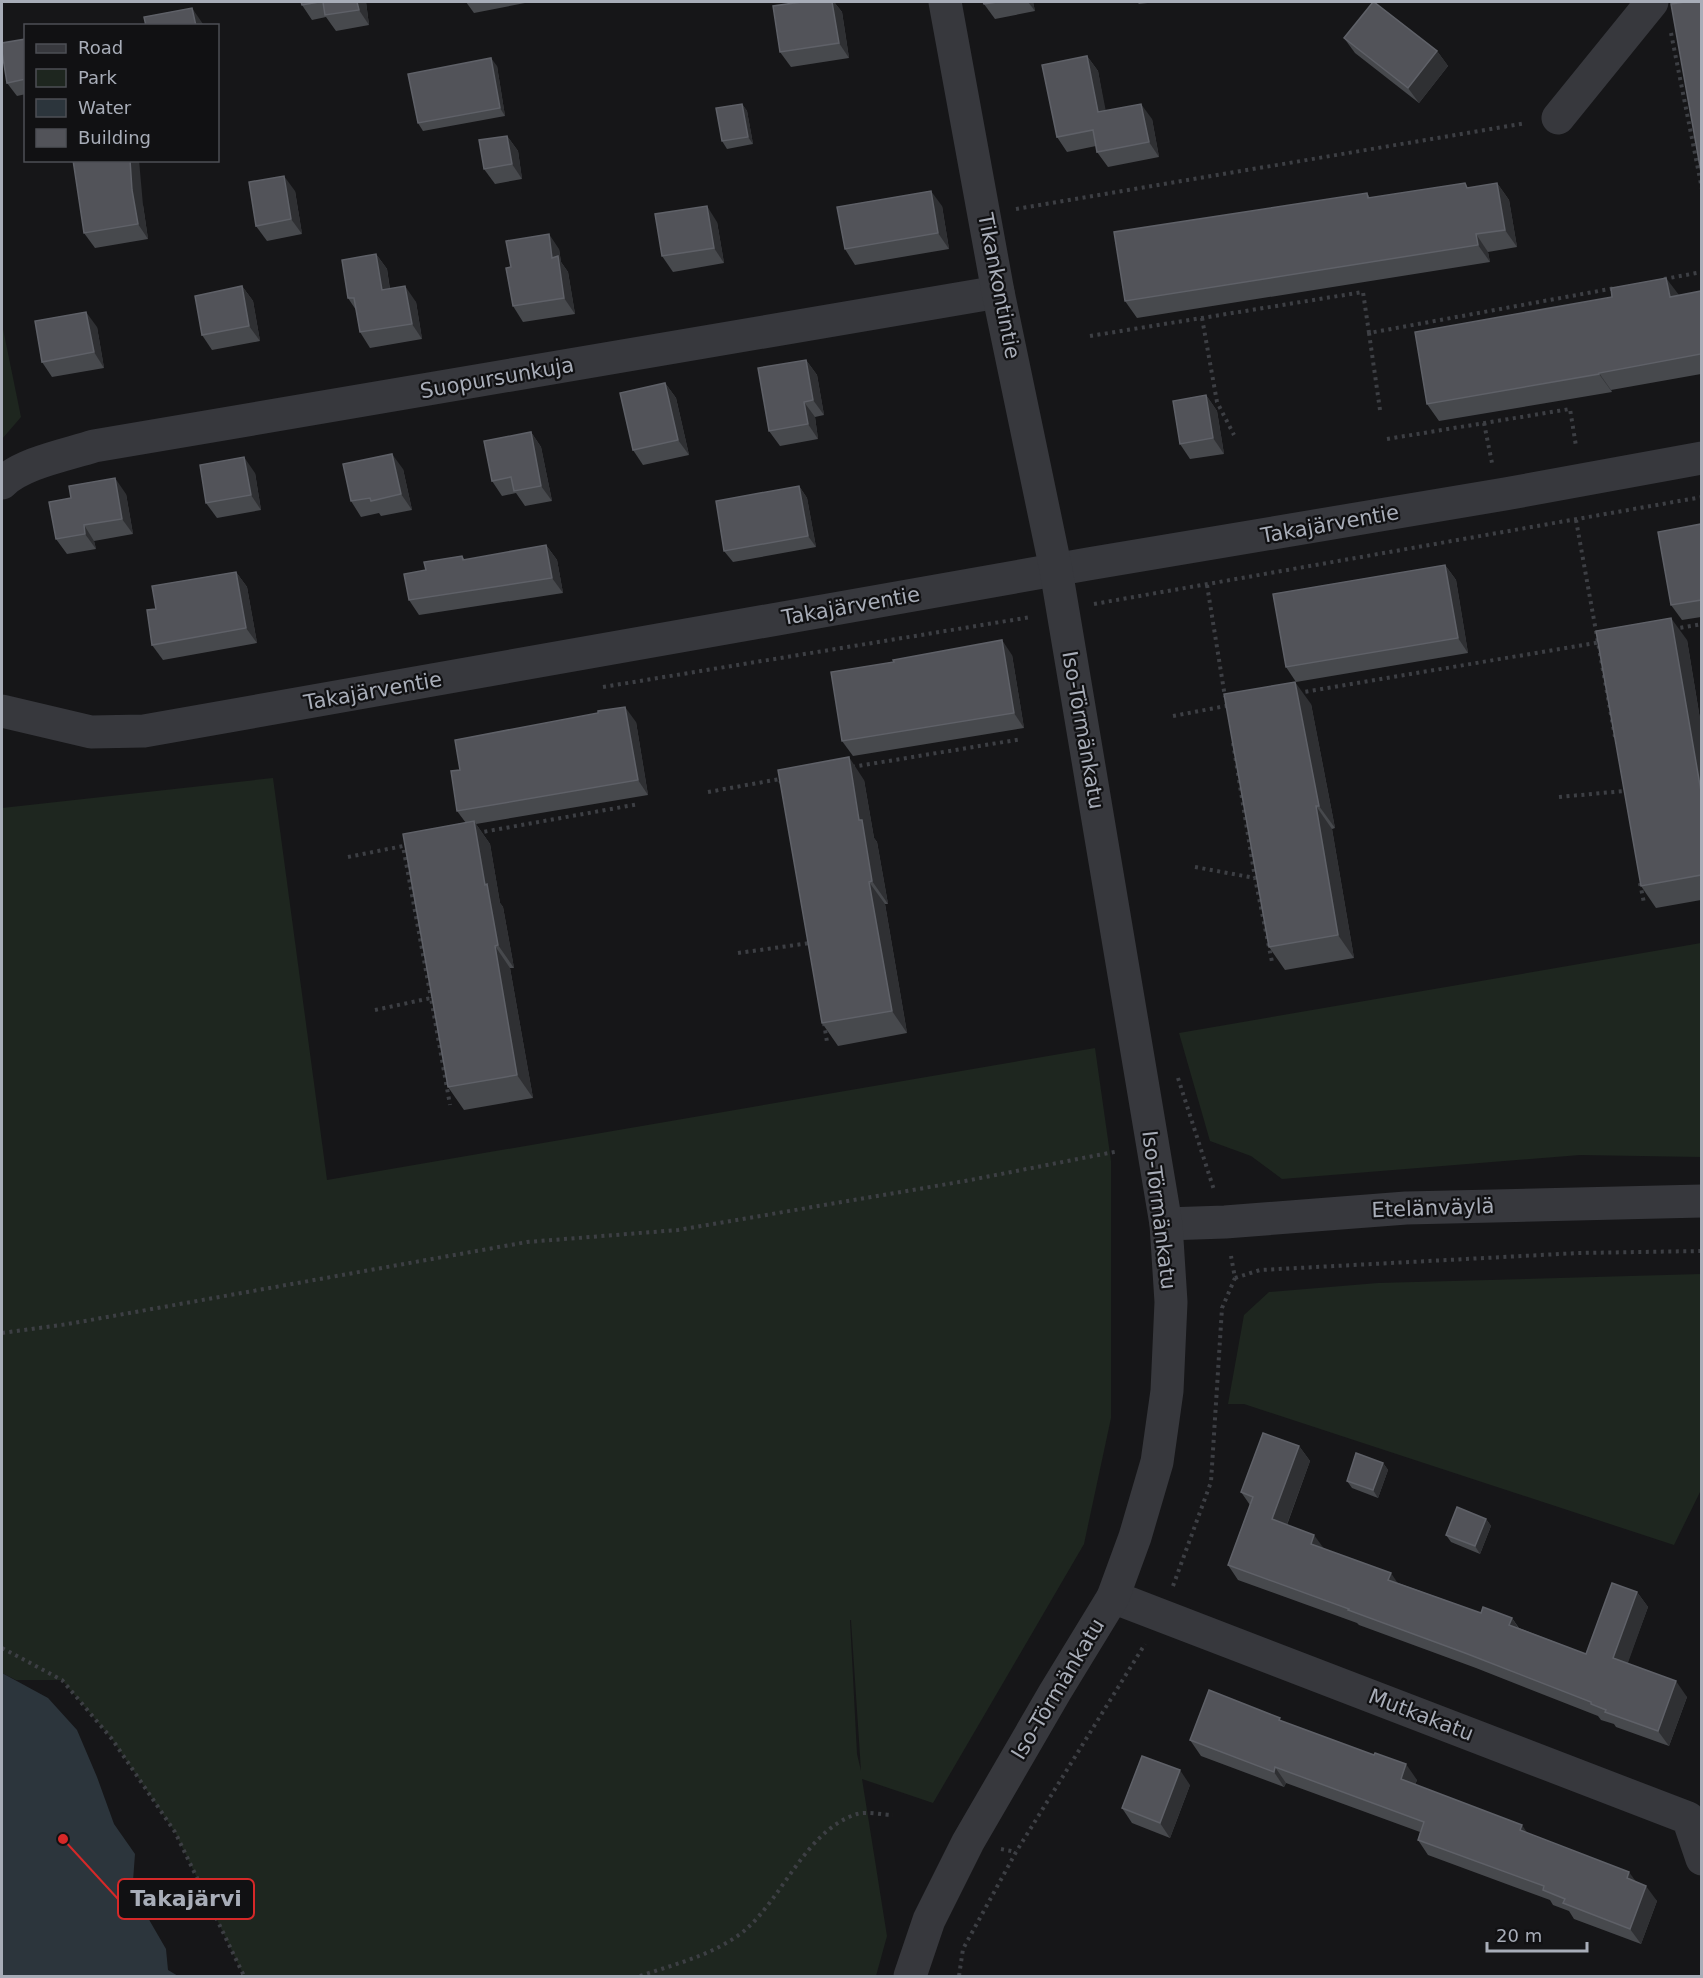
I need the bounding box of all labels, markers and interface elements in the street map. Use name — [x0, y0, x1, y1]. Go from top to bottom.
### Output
legend — [24, 24, 219, 162]
text: Road — [78, 37, 123, 58]
text: Park — [78, 67, 117, 88]
text: Water — [78, 97, 132, 118]
text: Building — [78, 127, 151, 148]
street label: Tikankontintie — [973, 210, 1025, 361]
street label: Suopursunkuja — [418, 353, 576, 403]
street label: Takajärventie — [1258, 500, 1401, 548]
street label: Takajärventie — [779, 582, 922, 630]
street label: Iso-Törmänkatu — [1057, 649, 1109, 811]
street label: Takajärventie — [301, 667, 444, 715]
street label: Iso-Törmänkatu — [1137, 1129, 1181, 1291]
street label: Etelänväylä — [1371, 1194, 1495, 1222]
street label: Iso-Törmänkatu — [1006, 1614, 1110, 1764]
street label: Mutkakatu — [1365, 1684, 1477, 1746]
callout: Takajärvi — [118, 1879, 254, 1919]
text: Takajärvi — [130, 1886, 242, 1911]
scale bar — [1487, 1915, 1588, 1953]
text: 20 m — [1496, 1925, 1542, 1946]

